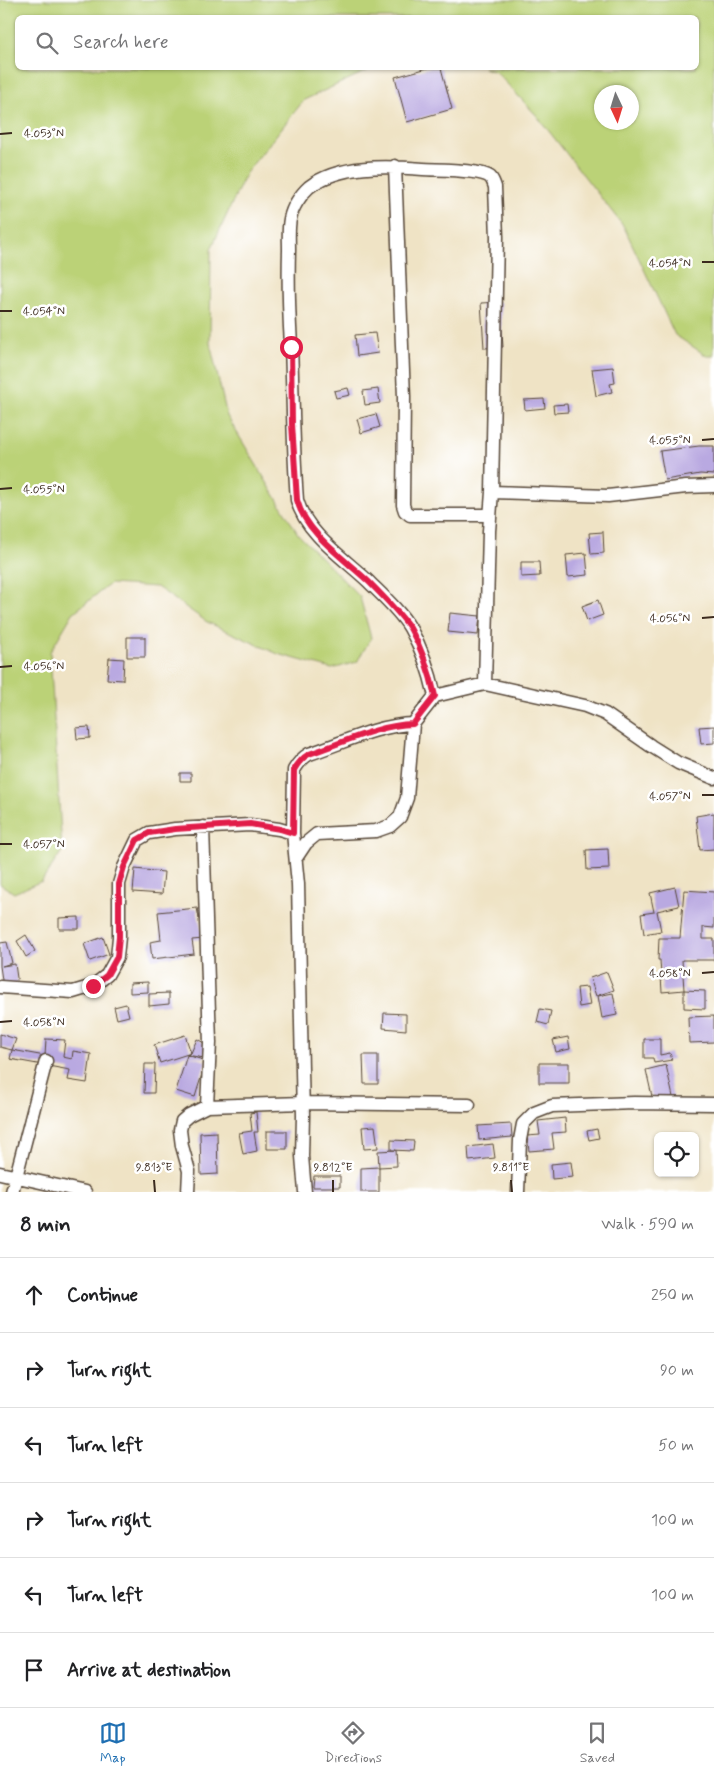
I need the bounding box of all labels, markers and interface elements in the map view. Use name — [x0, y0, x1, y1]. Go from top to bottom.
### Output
search box — [15, 15, 699, 70]
icon: search — [33, 29, 61, 57]
text: Search here — [73, 30, 169, 55]
north arrow — [594, 85, 639, 130]
text: 4.053°N — [24, 126, 64, 142]
text: 4.054°N — [649, 256, 691, 272]
text: 4.054°N — [23, 304, 65, 320]
route start — [280, 336, 303, 359]
text: 4.055°N — [649, 433, 691, 449]
text: 4.055°N — [23, 482, 65, 498]
text: 4.056°N — [650, 611, 690, 627]
text: 4.056°N — [24, 659, 64, 675]
text: 4.057°N — [649, 789, 691, 805]
text: 4.057°N — [23, 837, 65, 853]
text: 4.058°N — [649, 966, 691, 982]
route end — [82, 975, 105, 998]
text: 4.058°N — [23, 1015, 65, 1031]
map controls — [654, 1132, 699, 1177]
button: locate — [654, 1132, 699, 1177]
text: 9.813°E — [136, 1160, 172, 1176]
text: 9.812°E — [314, 1160, 352, 1176]
text: 9.811°E — [493, 1160, 529, 1176]
text: 8 min — [20, 1211, 71, 1239]
text: Walk · 590 m — [601, 1214, 694, 1235]
icon: ahead — [20, 1281, 48, 1309]
text: Continue — [67, 1283, 138, 1308]
text: 250 m — [651, 1285, 694, 1306]
icon: right — [20, 1356, 48, 1384]
text: Turn right — [67, 1358, 151, 1383]
text: 90 m — [660, 1360, 694, 1381]
icon: left — [20, 1431, 48, 1459]
text: Turn left — [67, 1433, 143, 1458]
text: 50 m — [658, 1435, 694, 1456]
icon: right — [20, 1506, 48, 1534]
text: Turn right — [67, 1508, 151, 1533]
text: 100 m — [651, 1510, 694, 1531]
icon: left — [20, 1581, 48, 1609]
text: Turn left — [67, 1583, 143, 1608]
text: 100 m — [651, 1585, 694, 1606]
icon: arrive — [20, 1656, 48, 1684]
text: Arrive at destination — [67, 1658, 231, 1683]
tab: Map — [99, 1719, 127, 1767]
tab: Directions — [325, 1719, 382, 1767]
tab: Saved — [580, 1719, 615, 1767]

